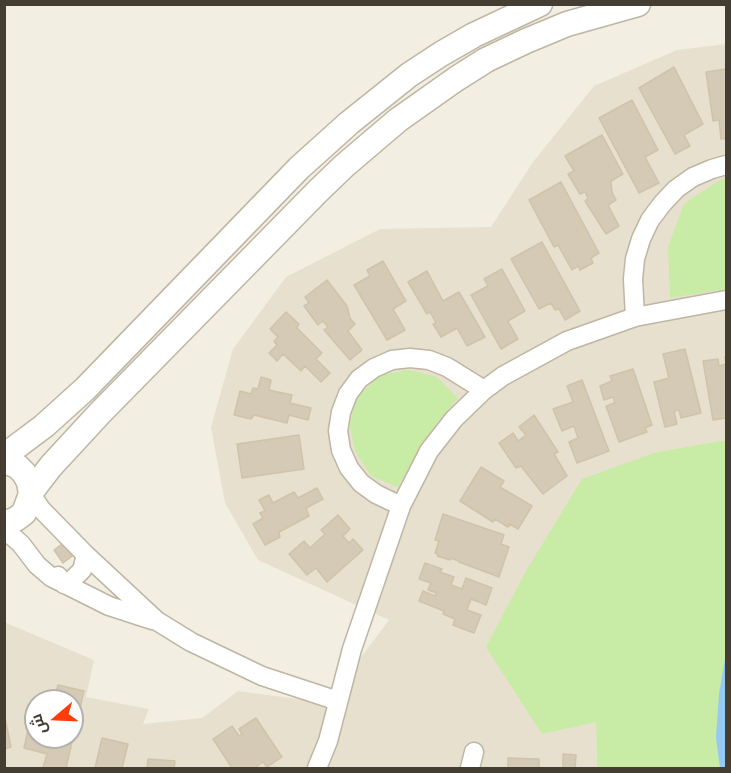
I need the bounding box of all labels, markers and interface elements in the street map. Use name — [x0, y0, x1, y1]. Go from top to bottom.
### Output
north arrow — [24, 689, 84, 749]
text: ش — [26, 712, 51, 737]

